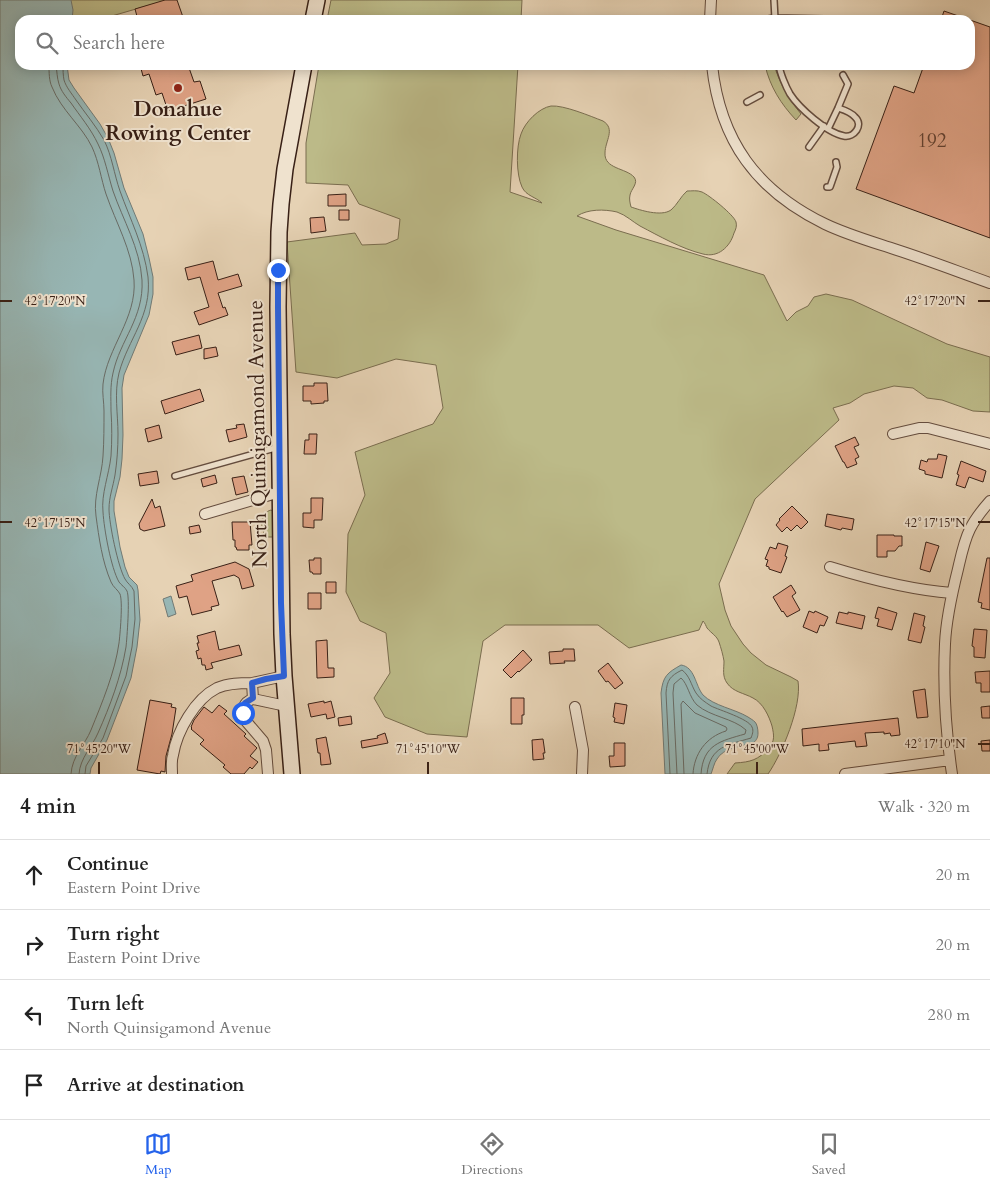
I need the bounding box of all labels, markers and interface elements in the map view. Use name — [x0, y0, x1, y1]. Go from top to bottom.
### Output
search box — [15, 15, 975, 70]
icon: search — [33, 29, 61, 57]
text: Search here — [73, 30, 165, 56]
marker: Donahue Rowing Center — [172, 82, 184, 94]
place label: Donahue Rowing Center — [105, 95, 251, 148]
house number: 192 — [917, 128, 947, 154]
route end — [267, 259, 290, 282]
text: 42°17'20"N — [25, 293, 86, 309]
text: 42°17'20"N — [905, 293, 966, 309]
street label: North Quinsigamond Avenue — [241, 300, 275, 568]
text: 42°17'15"N — [25, 515, 86, 531]
text: 42°17'15"N — [905, 515, 966, 531]
route start — [232, 702, 255, 725]
text: 42°17'10"N — [905, 736, 966, 752]
text: 71°45'20"W — [67, 741, 132, 757]
text: 71°45'10"W — [396, 741, 461, 757]
text: 71°45'00"W — [725, 741, 790, 757]
text: 4 min — [20, 792, 76, 821]
text: Walk · 320 m — [878, 796, 970, 818]
text: Continue — [67, 851, 149, 877]
icon: ahead — [20, 861, 48, 889]
text: 20 m — [936, 864, 970, 886]
text: Eastern Point Drive — [67, 877, 200, 899]
text: Turn right — [67, 921, 159, 947]
icon: right — [20, 931, 48, 959]
text: 20 m — [936, 934, 970, 956]
text: Eastern Point Drive — [67, 947, 200, 969]
text: Turn left — [67, 991, 144, 1017]
icon: left — [20, 1001, 48, 1029]
text: 280 m — [928, 1004, 970, 1026]
text: North Quinsigamond Avenue — [67, 1017, 271, 1039]
icon: arrive — [20, 1071, 48, 1099]
text: Arrive at destination — [67, 1072, 244, 1098]
tab: Map — [144, 1130, 172, 1179]
tab: Directions — [461, 1130, 523, 1179]
tab: Saved — [812, 1130, 846, 1179]

